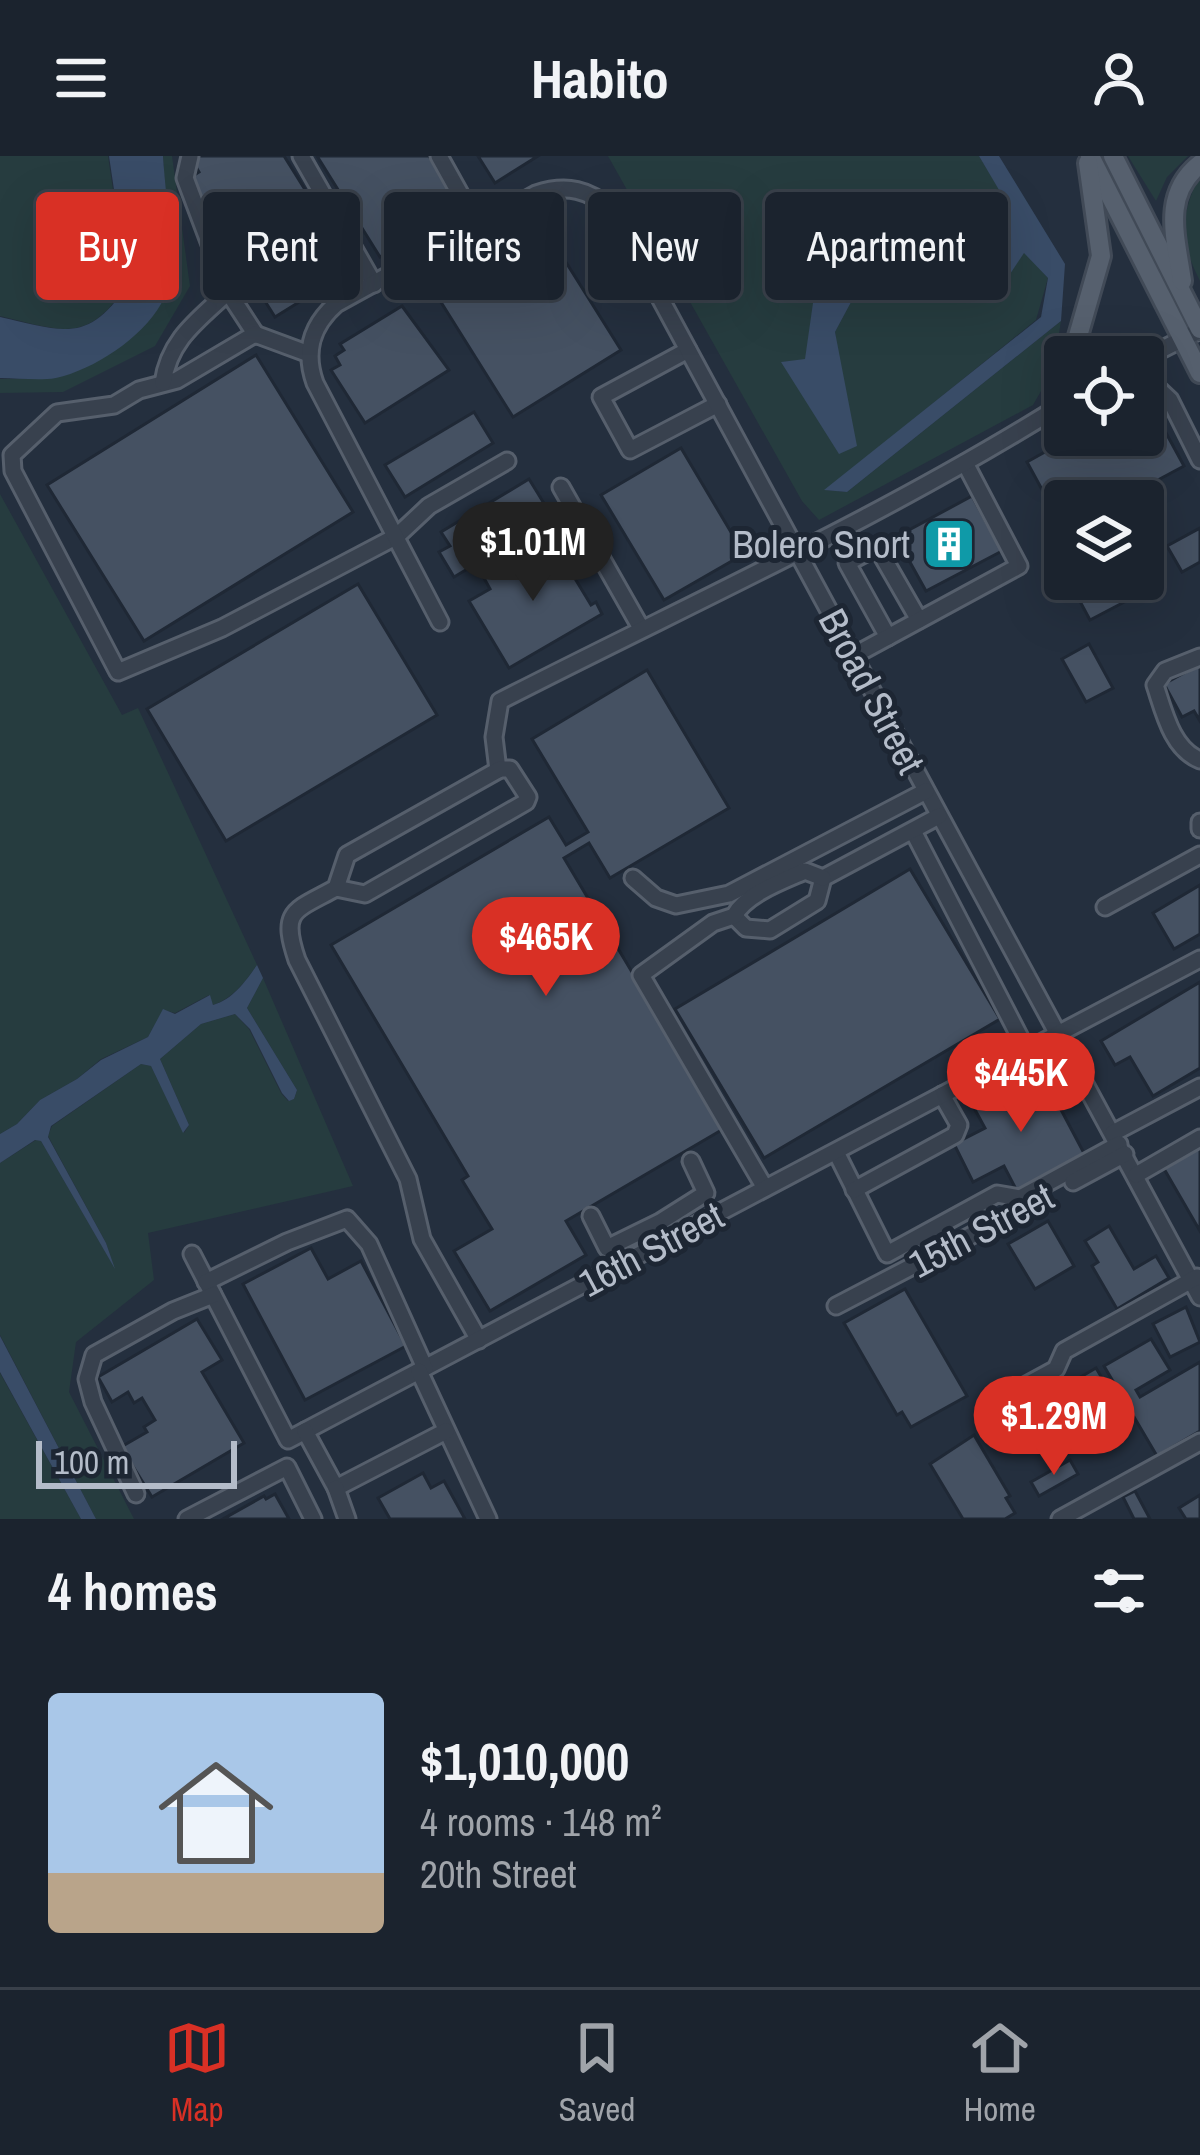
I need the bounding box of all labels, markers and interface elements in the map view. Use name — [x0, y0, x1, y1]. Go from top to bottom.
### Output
text: Habito — [531, 42, 669, 115]
icon: menu — [48, 45, 114, 111]
icon: person — [1086, 45, 1152, 111]
chip: Buy — [36, 192, 179, 300]
chip: Rent — [203, 192, 360, 300]
chip: Filters — [384, 192, 564, 300]
chip: New — [588, 192, 741, 300]
chip: Apartment — [765, 192, 1008, 300]
map controls — [1044, 336, 1164, 600]
button: locate — [1044, 336, 1164, 456]
button: layers — [1044, 480, 1164, 600]
pin: $1.01M — [435, 502, 631, 604]
text: $1.01M — [480, 515, 586, 567]
building icon: Bolero Snort — [921, 516, 977, 572]
place label: Bolero Snort — [732, 518, 910, 570]
street label: Broad Street — [807, 600, 937, 783]
pin: $465K — [462, 897, 630, 999]
text: $465K — [499, 910, 593, 962]
pin: $445K — [937, 1033, 1105, 1135]
text: $445K — [974, 1046, 1068, 1098]
street label: 15th Street — [900, 1170, 1062, 1290]
street label: 16th Street — [570, 1189, 732, 1309]
pin: $1.29M — [956, 1376, 1152, 1478]
text: $1.29M — [1001, 1389, 1107, 1441]
scale bar — [36, 1435, 237, 1488]
text: 100 m — [54, 1440, 129, 1484]
text: 4 homes — [48, 1557, 218, 1626]
icon: filters — [1086, 1558, 1152, 1624]
text: $1,010,000 — [420, 1727, 629, 1796]
icon: home — [144, 1741, 288, 1885]
text: 4 rooms · 148 m² — [420, 1796, 662, 1848]
text: 20th Street — [420, 1848, 576, 1900]
tab: Map — [164, 2015, 230, 2131]
tab: Saved — [559, 2015, 635, 2131]
tab: Home — [964, 2015, 1036, 2131]

